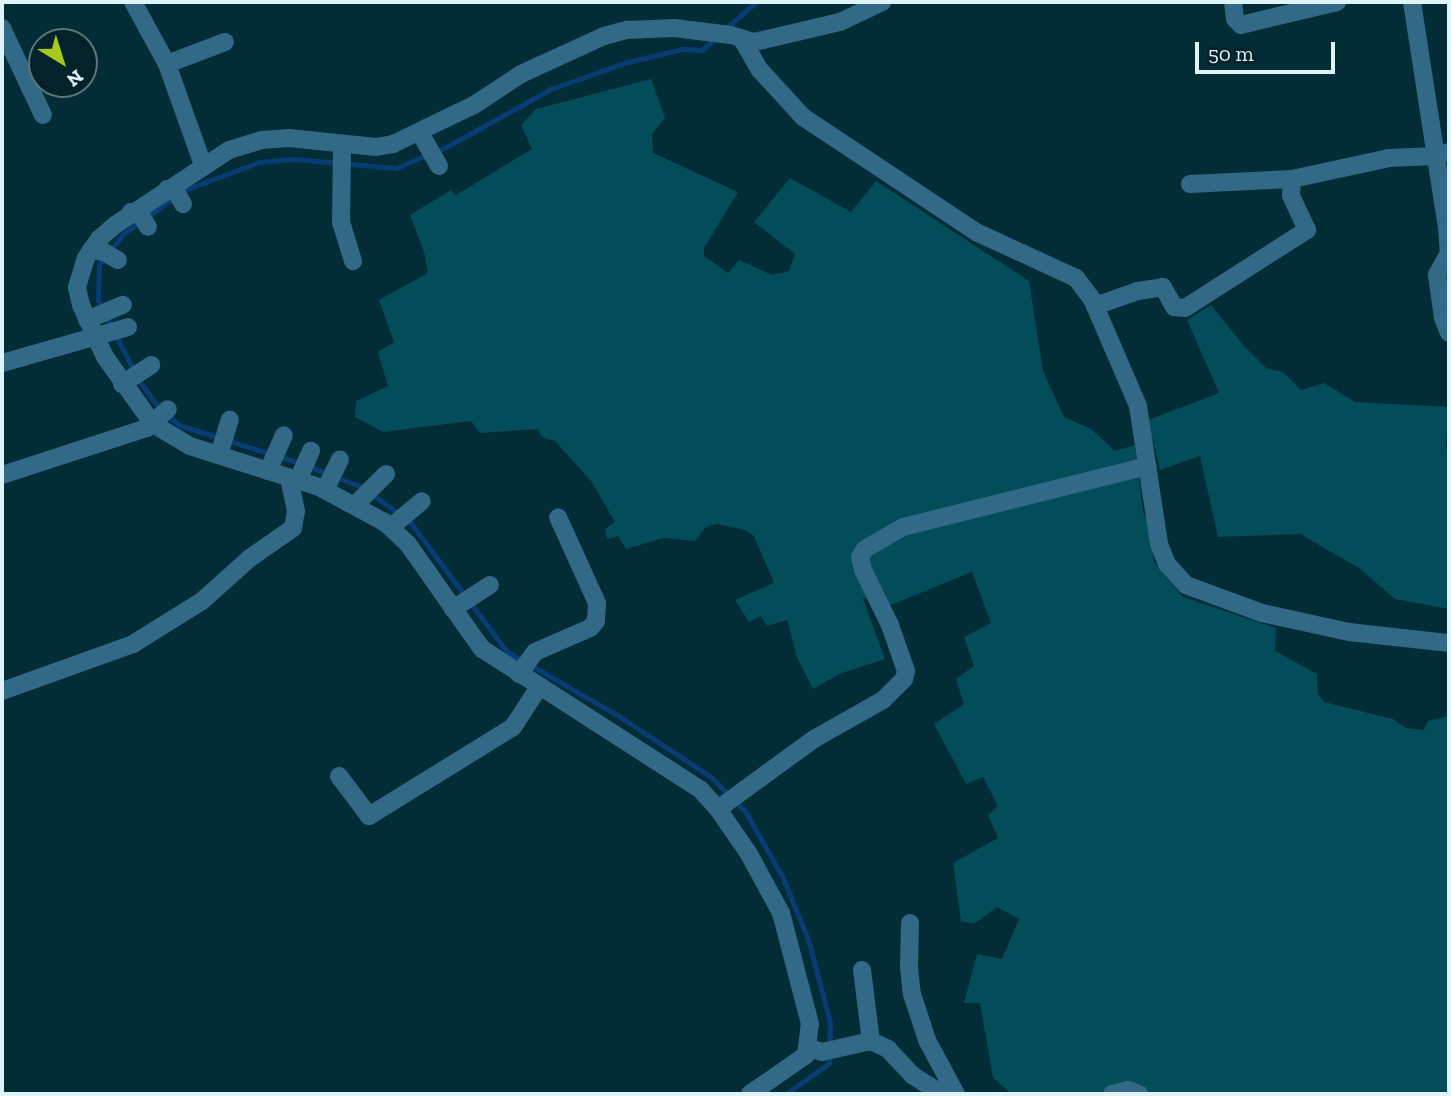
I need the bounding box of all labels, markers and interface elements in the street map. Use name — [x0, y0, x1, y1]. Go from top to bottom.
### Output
north arrow — [28, 28, 98, 98]
scale bar — [1199, 28, 1339, 72]
text: 50 m — [1208, 41, 1254, 66]
text: N — [62, 65, 88, 92]

